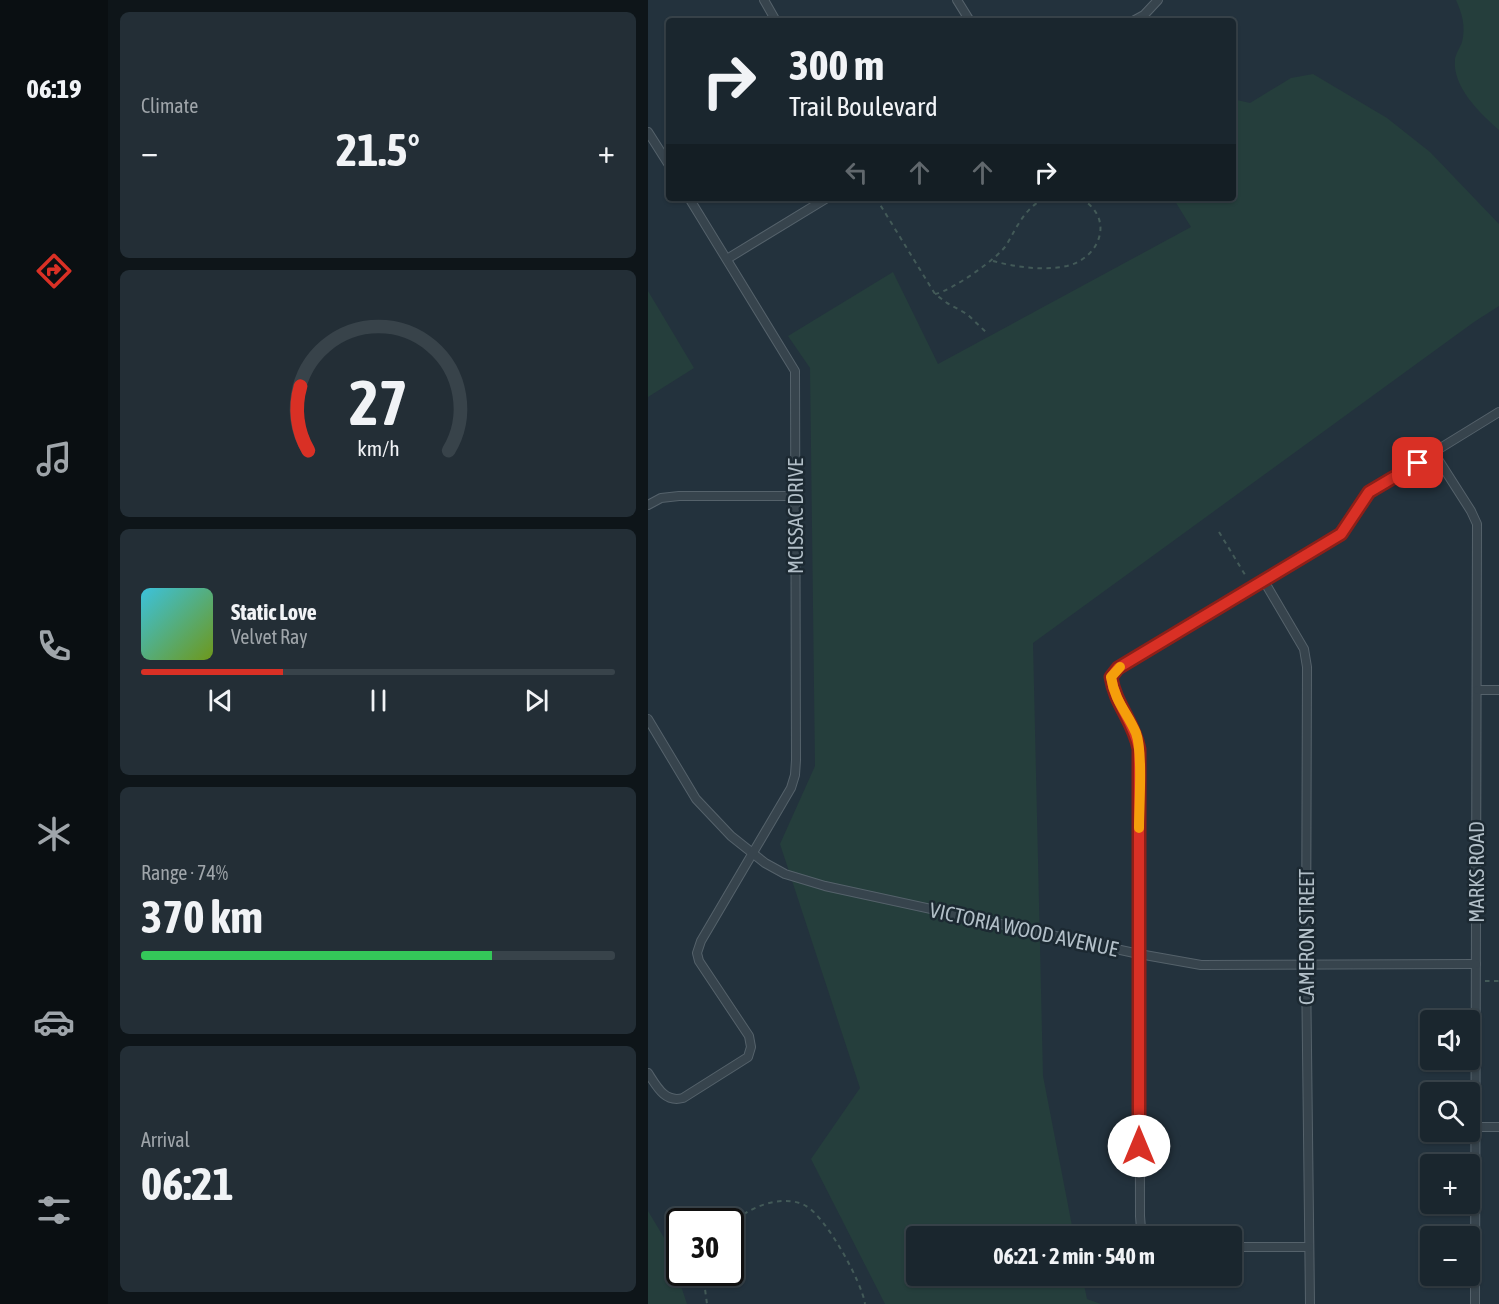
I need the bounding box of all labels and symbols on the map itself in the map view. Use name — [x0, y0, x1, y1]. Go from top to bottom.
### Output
pin — [1392, 437, 1443, 488]
street label: MCISSAC DRIVE — [783, 458, 807, 574]
street label: MARKS ROAD — [1464, 821, 1488, 923]
street label: CAMERON STREET — [1294, 869, 1318, 1005]
street label: VICTORIA WOOD AVENUE — [928, 897, 1121, 961]
position arrow — [1107, 1114, 1171, 1178]
speed limit sign: 30 — [666, 1208, 744, 1286]

